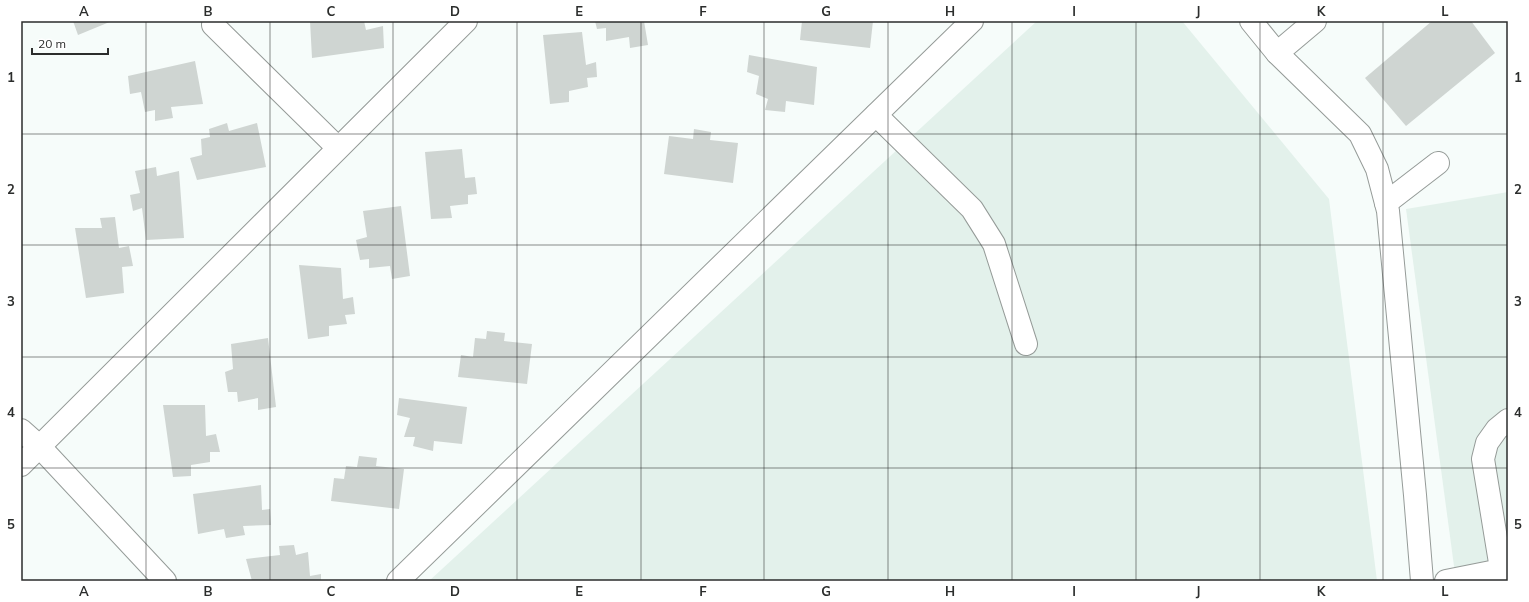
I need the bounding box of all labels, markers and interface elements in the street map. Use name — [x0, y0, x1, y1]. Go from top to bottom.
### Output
text: A — [79, 3, 89, 19]
text: B — [204, 3, 213, 19]
text: C — [327, 3, 336, 19]
text: D — [450, 3, 460, 19]
text: E — [575, 3, 583, 19]
text: F — [699, 3, 707, 19]
text: G — [821, 3, 831, 19]
text: H — [945, 3, 955, 19]
text: I — [1072, 3, 1076, 19]
text: J — [1196, 3, 1200, 19]
text: K — [1317, 3, 1327, 19]
text: L — [1441, 3, 1449, 19]
scale bar — [32, 30, 108, 56]
text: 20 m — [38, 36, 66, 51]
text: 1 — [7, 69, 15, 85]
text: 1 — [1514, 69, 1522, 85]
text: 2 — [7, 181, 15, 197]
text: 2 — [1514, 181, 1522, 197]
text: 3 — [7, 293, 15, 309]
text: 3 — [1514, 293, 1522, 309]
text: 4 — [7, 404, 15, 420]
text: 4 — [1514, 404, 1522, 420]
text: 5 — [7, 516, 15, 532]
text: 5 — [1514, 516, 1522, 532]
text: A — [79, 583, 89, 599]
text: B — [204, 583, 213, 599]
text: C — [327, 583, 336, 599]
text: D — [450, 583, 460, 599]
text: E — [575, 583, 583, 599]
text: F — [699, 583, 707, 599]
text: G — [821, 583, 831, 599]
text: H — [945, 583, 955, 599]
text: I — [1072, 583, 1076, 599]
text: J — [1196, 583, 1200, 599]
text: K — [1317, 583, 1327, 599]
text: L — [1441, 583, 1449, 599]

